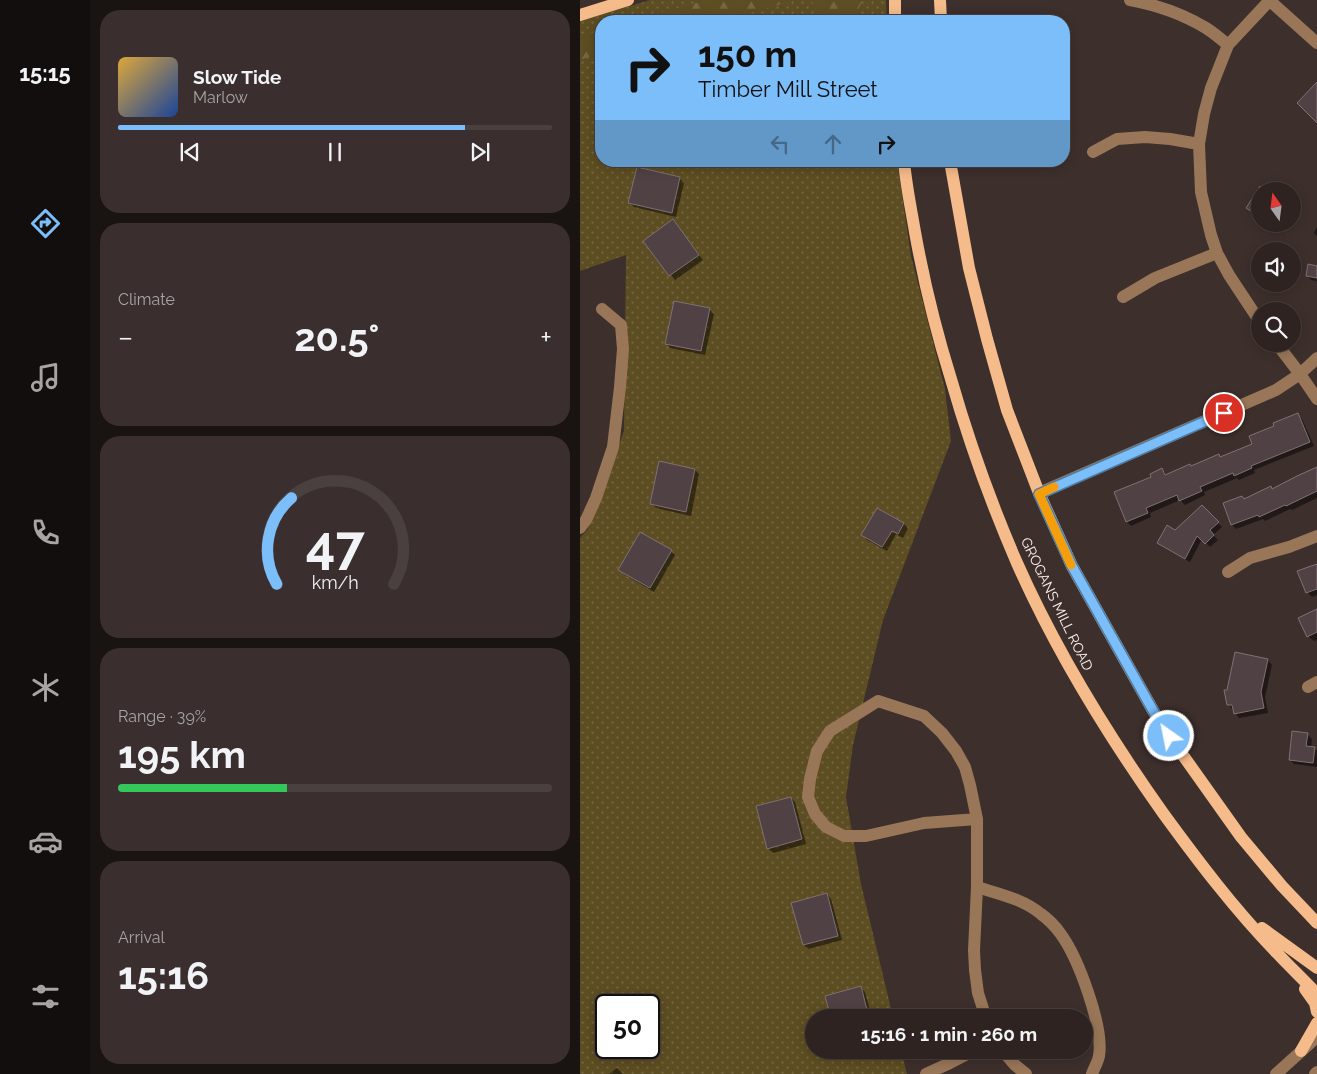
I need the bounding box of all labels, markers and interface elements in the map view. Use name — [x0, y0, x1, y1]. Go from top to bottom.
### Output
text: 150 m — [698, 34, 797, 75]
icon: right — [615, 35, 680, 100]
text: 15:15 — [19, 60, 71, 86]
text: Slow Tide — [193, 66, 282, 88]
text: Timber Mill Street — [698, 76, 878, 102]
text: Marlow — [193, 88, 248, 107]
icon: left — [766, 130, 794, 158]
icon: ahead — [819, 130, 847, 158]
icon: right — [872, 130, 900, 158]
icon: previous — [176, 138, 204, 166]
icon: pause — [321, 138, 349, 166]
icon: next — [466, 138, 494, 166]
north arrow — [1251, 182, 1301, 232]
map controls — [1251, 182, 1301, 352]
icon: directions — [28, 206, 63, 241]
button: sound — [1251, 242, 1301, 292]
text: Climate — [118, 290, 175, 309]
button: search — [1251, 302, 1301, 352]
text: 20.5° — [294, 315, 379, 360]
text: − — [118, 321, 133, 354]
text: + — [540, 321, 552, 354]
icon: music — [28, 360, 63, 395]
pin — [1203, 392, 1245, 434]
icon: arrive — [1210, 399, 1238, 427]
text: 47 — [306, 514, 365, 575]
icon: phone — [28, 515, 63, 550]
street label: GROGANS MILL ROAD — [1018, 535, 1096, 673]
text: km/h — [311, 572, 359, 593]
icon: climate — [28, 670, 63, 705]
text: Range · 39% — [118, 707, 206, 726]
position arrow — [1142, 709, 1194, 761]
text: 195 km — [118, 732, 246, 777]
icon: car — [28, 824, 63, 859]
text: Arrival — [118, 928, 165, 947]
text: 15:16 — [118, 953, 209, 998]
icon: filters — [28, 979, 63, 1014]
speed limit sign: 50 — [595, 994, 660, 1059]
text: 15:16 · 1 min · 260 m — [861, 1023, 1037, 1045]

